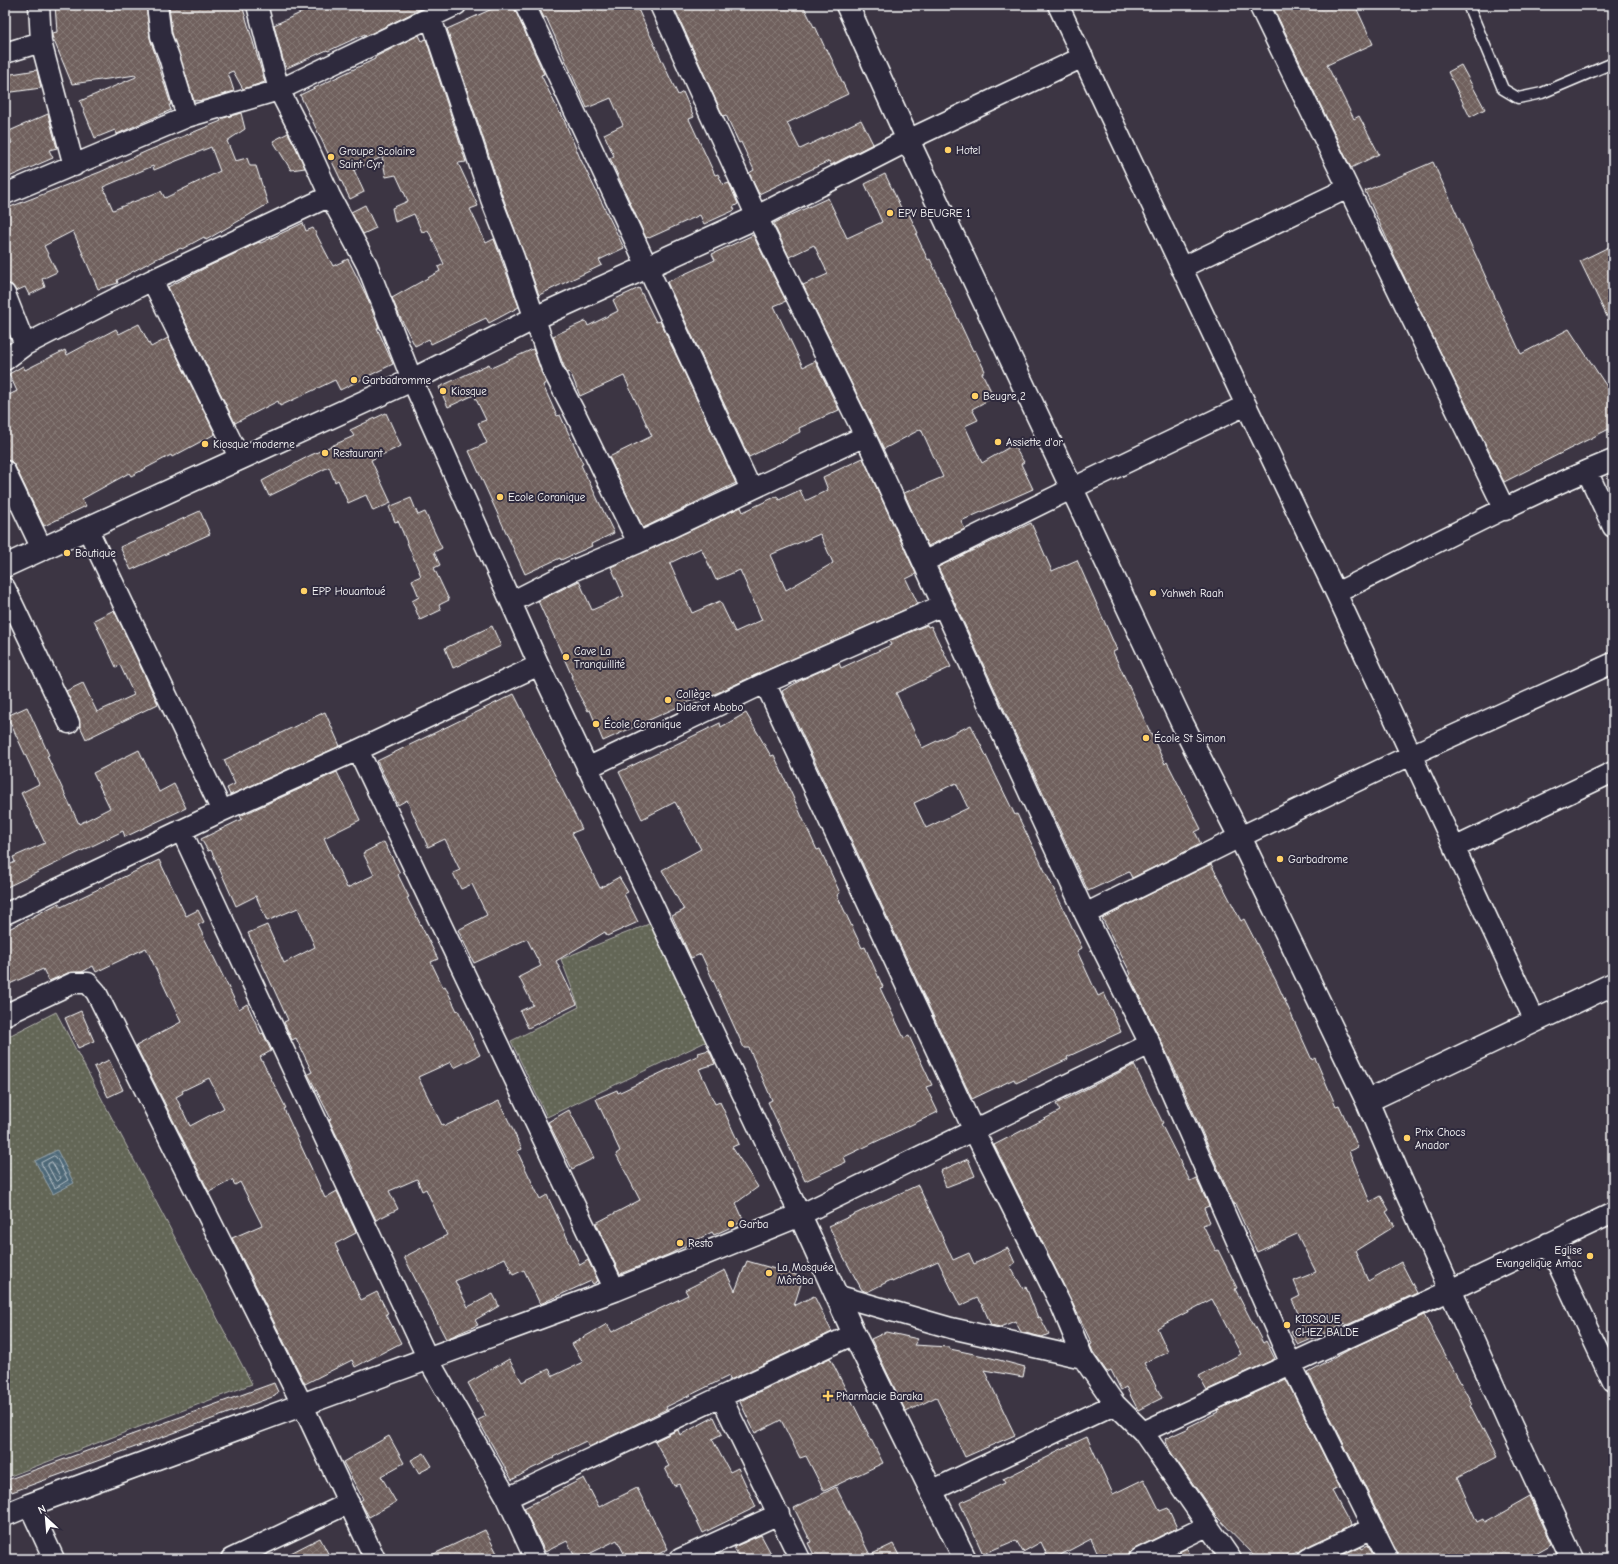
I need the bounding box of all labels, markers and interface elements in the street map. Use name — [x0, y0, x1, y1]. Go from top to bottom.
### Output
place label: Hotel — [956, 144, 980, 157]
place label: Groupe Scolaire Saint Cyr — [339, 145, 415, 171]
marker: Hotel — [943, 145, 953, 155]
marker: Groupe Scolaire Saint Cyr — [326, 152, 336, 162]
place label: EPV BEUGRE 1 — [898, 207, 971, 220]
marker: EPV BEUGRE 1 — [885, 208, 895, 218]
place label: Garbadromme — [362, 374, 432, 387]
marker: Garbadromme — [349, 375, 359, 385]
place label: Kiosque — [451, 385, 487, 398]
marker: Kiosque — [438, 386, 448, 396]
place label: Beugre 2 — [983, 390, 1026, 403]
marker: Beugre 2 — [970, 391, 980, 401]
place label: Assiette d'or — [1006, 436, 1064, 449]
marker: Assiette d'or — [993, 437, 1003, 447]
place label: Kiosque moderne — [213, 438, 295, 451]
marker: Kiosque moderne — [200, 439, 210, 449]
place label: Restaurant — [333, 447, 384, 460]
marker: Restaurant — [320, 448, 330, 458]
place label: Ecole Coranique — [508, 491, 586, 504]
marker: Ecole Coranique — [495, 492, 505, 502]
place label: Boutique — [75, 547, 116, 560]
marker: Boutique — [62, 548, 72, 558]
place label: EPP Houantoué — [312, 585, 386, 598]
marker: EPP Houantoué — [299, 586, 309, 596]
place label: Yahweh Raah — [1161, 587, 1224, 600]
marker: Yahweh Raah — [1148, 588, 1158, 598]
place label: Cave La Tranquillité — [574, 645, 626, 671]
marker: Cave La Tranquillité — [561, 652, 571, 662]
place label: Collège Diderot Abobo — [676, 688, 743, 714]
marker: Collège Diderot Abobo — [663, 695, 673, 705]
place label: École Coranique — [604, 717, 682, 731]
marker: École Coranique — [591, 719, 601, 729]
place label: École St Simon — [1154, 731, 1226, 745]
marker: École St Simon — [1141, 733, 1151, 743]
place label: Garbadrome — [1288, 853, 1348, 866]
marker: Garbadrome — [1275, 854, 1285, 864]
place label: Prix Chocs Anador — [1415, 1126, 1466, 1152]
marker: Prix Chocs Anador — [1402, 1133, 1412, 1143]
place label: Garba — [739, 1218, 768, 1231]
marker: Garba — [726, 1219, 736, 1229]
place label: Resto — [688, 1237, 713, 1250]
marker: Resto — [675, 1238, 685, 1248]
place label: Eglise Evangelique Amac — [1496, 1244, 1583, 1270]
marker: Eglise Evangelique Amac — [1585, 1251, 1595, 1261]
place label: La Mosquée Môrôba — [777, 1261, 834, 1287]
marker: La Mosquée Môrôba — [764, 1268, 774, 1278]
place label: KIOSQUE CHEZ BALDE — [1295, 1313, 1359, 1339]
marker: KIOSQUE CHEZ BALDE — [1282, 1320, 1292, 1330]
place label: Pharmacie Baraka — [836, 1390, 923, 1403]
marker: Pharmacie Baraka — [823, 1391, 833, 1401]
north arrow — [26, 1498, 66, 1538]
text: N — [36, 1502, 48, 1517]

